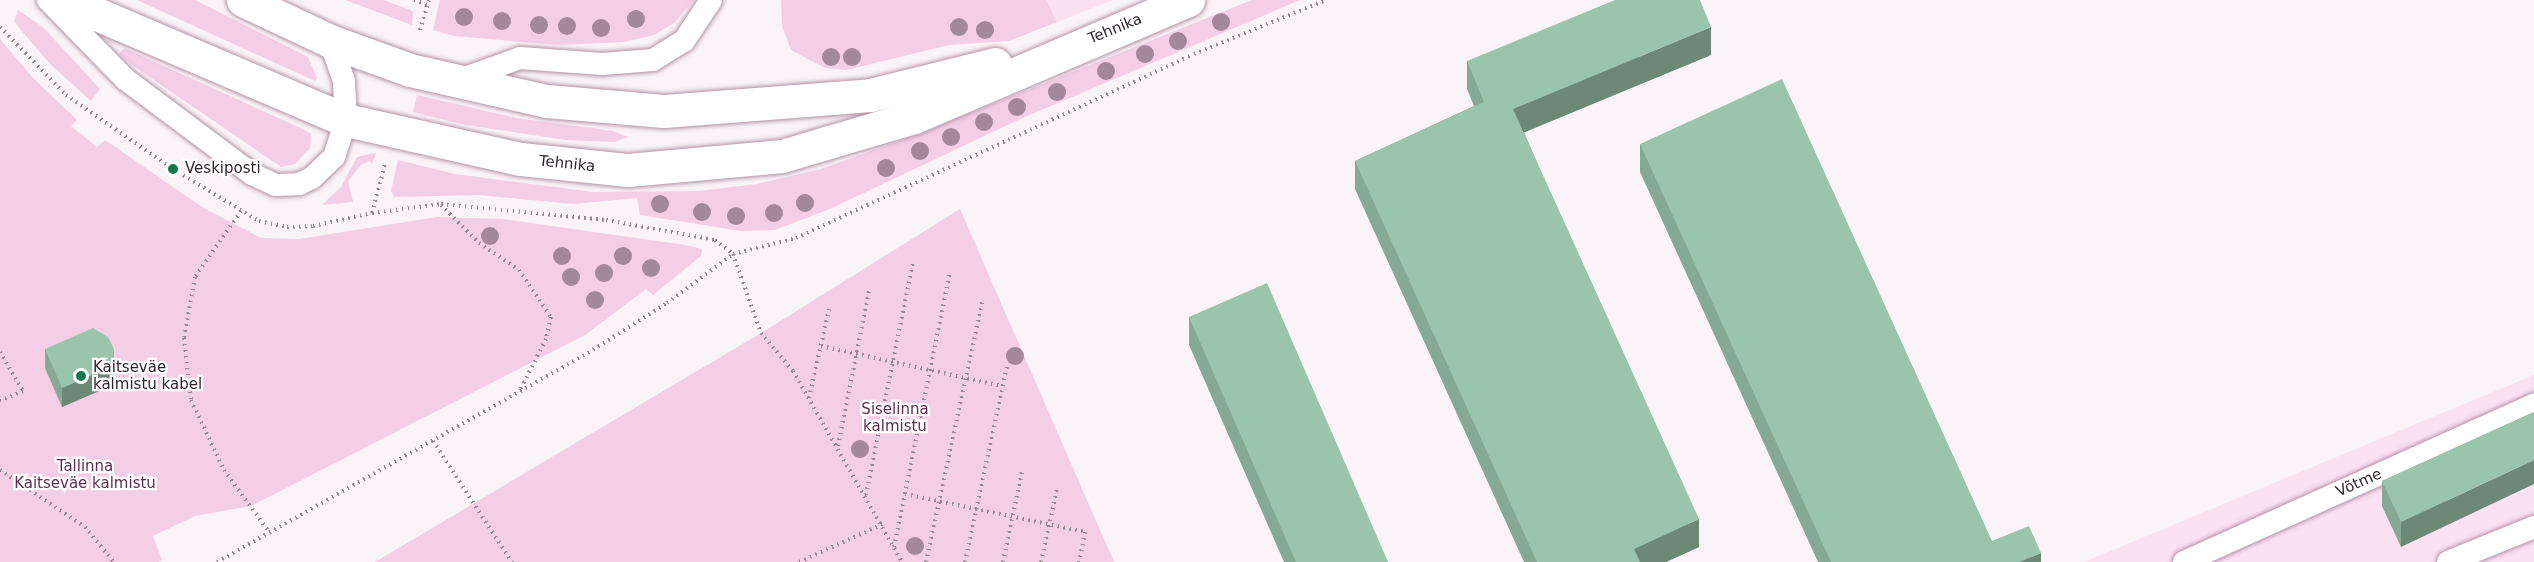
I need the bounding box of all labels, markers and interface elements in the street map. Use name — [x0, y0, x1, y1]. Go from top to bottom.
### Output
street label: Tehnika — [1085, 10, 1145, 48]
street label: Tehnika — [538, 152, 596, 176]
place label: Veskiposti — [185, 160, 261, 178]
marker: Veskiposti — [166, 162, 180, 176]
place label: Kaitseväe kalmistu kabel — [93, 358, 202, 393]
marker: Kaitseväe kalmistu kabel — [74, 369, 88, 383]
park label: Siselinna kalmistu — [861, 400, 929, 435]
park label: Tallinna Kaitseväe kalmistu — [14, 457, 156, 492]
street label: Võtme — [2333, 465, 2385, 501]

